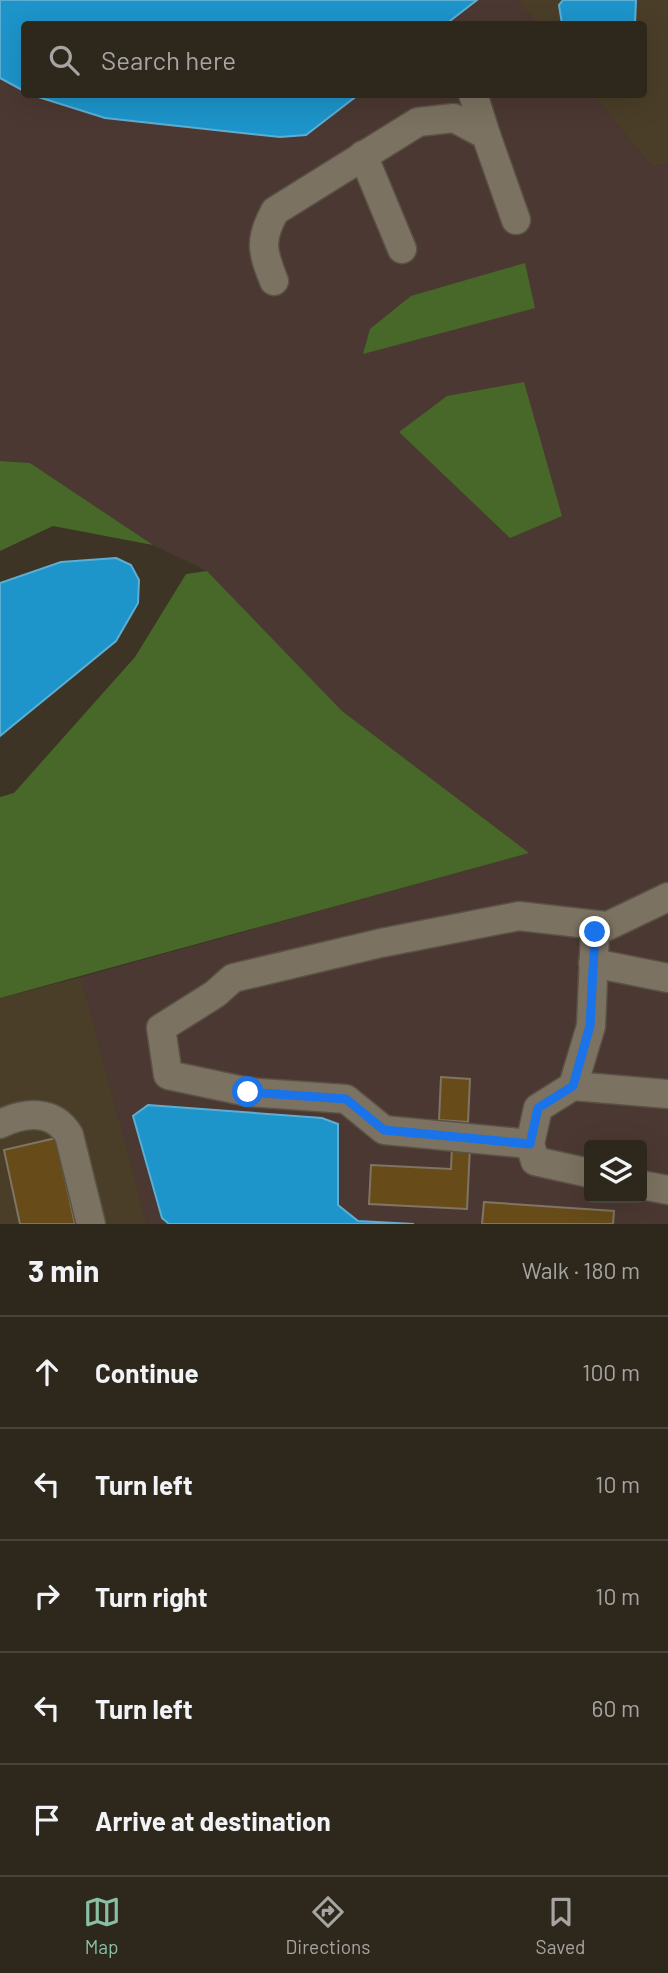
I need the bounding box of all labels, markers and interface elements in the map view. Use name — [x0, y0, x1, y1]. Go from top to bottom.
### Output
search box — [21, 21, 647, 98]
icon: search — [45, 41, 83, 79]
text: Search here — [101, 44, 236, 75]
route end — [579, 916, 610, 947]
route start — [232, 1076, 263, 1107]
map controls — [584, 1140, 647, 1203]
button: layers — [584, 1140, 647, 1203]
text: 3 min — [28, 1252, 99, 1288]
text: Walk · 180 m — [522, 1256, 640, 1284]
icon: ahead — [28, 1353, 66, 1391]
text: Continue — [95, 1357, 199, 1388]
text: 100 m — [582, 1358, 640, 1386]
icon: left — [28, 1465, 66, 1503]
text: Turn left — [95, 1469, 193, 1500]
text: 10 m — [595, 1470, 640, 1498]
icon: right — [28, 1577, 66, 1615]
text: Turn right — [95, 1581, 208, 1612]
text: 10 m — [595, 1582, 640, 1610]
icon: left — [28, 1689, 66, 1727]
text: Turn left — [95, 1693, 193, 1724]
text: 60 m — [592, 1694, 640, 1722]
icon: arrive — [28, 1801, 66, 1839]
text: Arrive at destination — [95, 1805, 331, 1836]
tab: Map — [83, 1893, 121, 1958]
tab: Directions — [286, 1893, 371, 1958]
tab: Saved — [536, 1893, 585, 1958]

